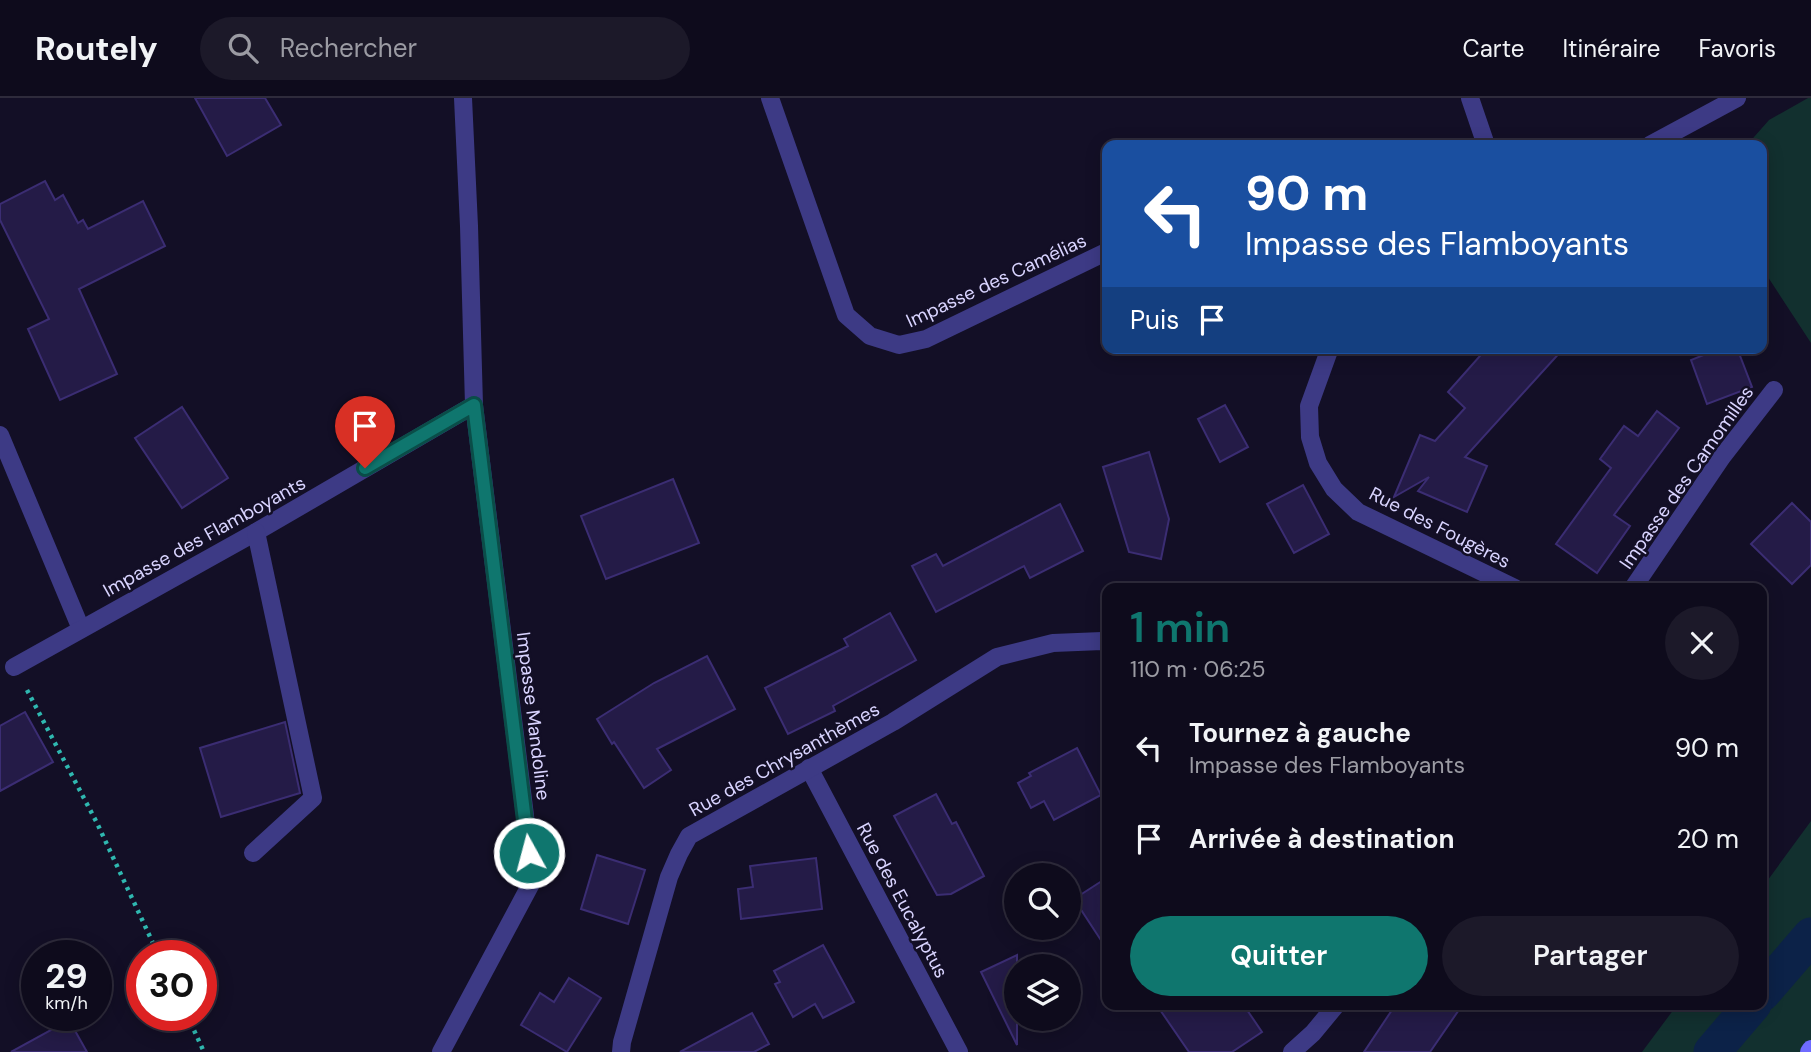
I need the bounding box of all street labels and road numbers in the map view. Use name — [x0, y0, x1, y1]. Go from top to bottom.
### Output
street label: Impasse des Camélias — [902, 228, 1090, 333]
street label: Impasse des Camomilles — [1614, 381, 1759, 574]
street label: Impasse des Flamboyants — [98, 470, 310, 603]
street label: Rue des Fougères — [1365, 481, 1515, 574]
street label: Impasse Mandoline — [511, 630, 556, 802]
street label: Rue des Chrysanthèmes — [685, 697, 884, 822]
street label: Rue des Eucalyptus — [851, 818, 954, 982]

